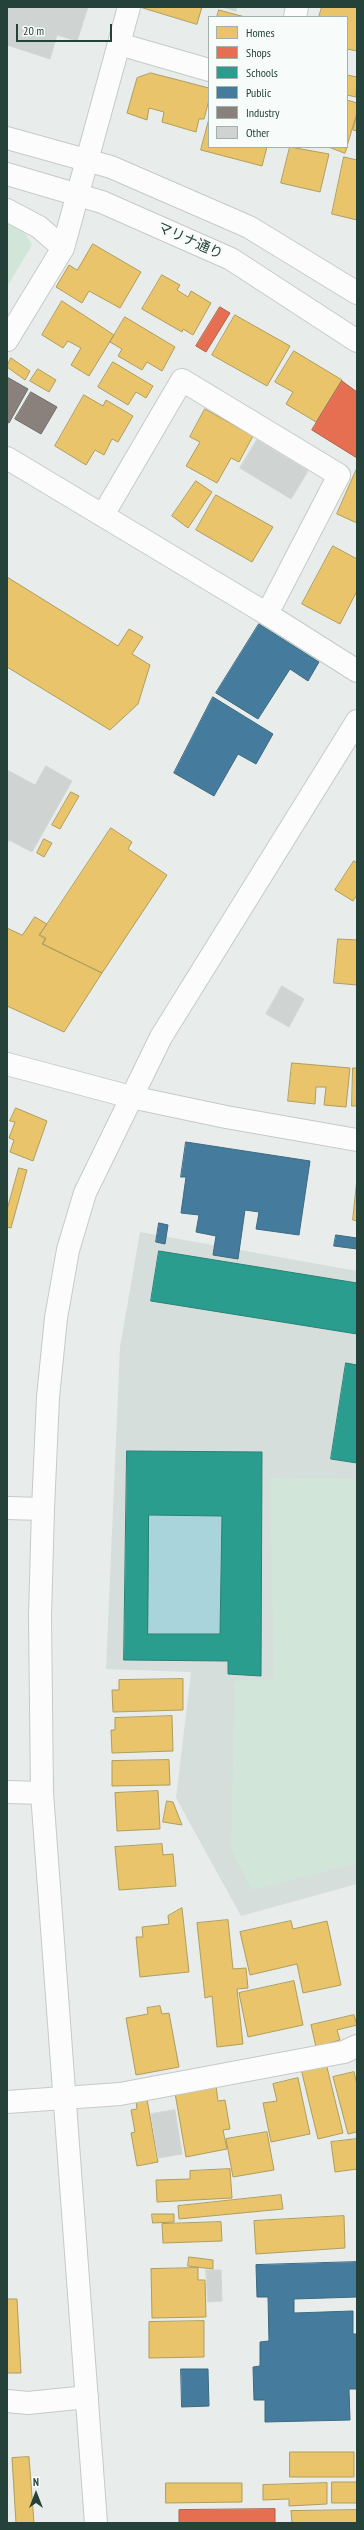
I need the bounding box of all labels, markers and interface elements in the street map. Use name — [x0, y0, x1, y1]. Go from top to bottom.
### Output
scale bar — [18, 16, 114, 42]
legend — [208, 16, 348, 148]
text: 20 m — [23, 23, 44, 38]
text: Homes — [246, 25, 274, 40]
text: Shops — [246, 45, 271, 60]
text: Schools — [246, 65, 278, 80]
text: Public — [246, 85, 271, 100]
text: Industry — [246, 105, 280, 120]
text: Other — [246, 125, 269, 140]
street label: マリナ通り — [155, 219, 225, 263]
north arrow — [16, 2474, 56, 2514]
text: N — [33, 2475, 39, 2489]

